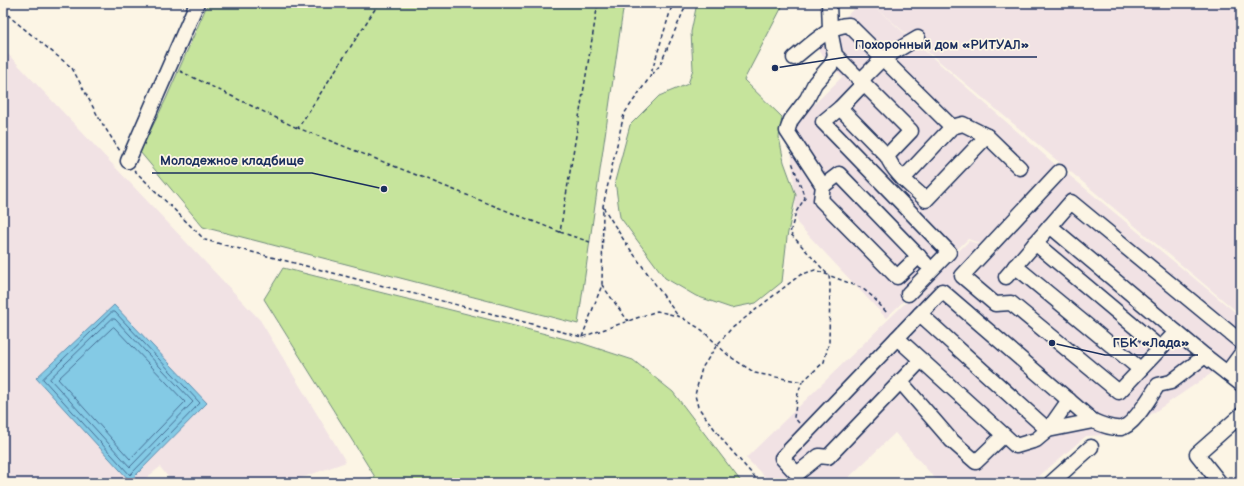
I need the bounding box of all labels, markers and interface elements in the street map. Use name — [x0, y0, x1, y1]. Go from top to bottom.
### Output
callout: Похоронный дом «РИТУАЛ» — [847, 32, 1037, 57]
text: Похоронный дом «РИТУАЛ» — [855, 37, 1029, 53]
callout: Молодежное кладбище — [152, 148, 312, 173]
text: Молодежное кладбище — [160, 153, 304, 169]
callout: ГБК «Лада» — [1105, 330, 1198, 355]
text: ГБК «Лада» — [1113, 335, 1189, 351]

